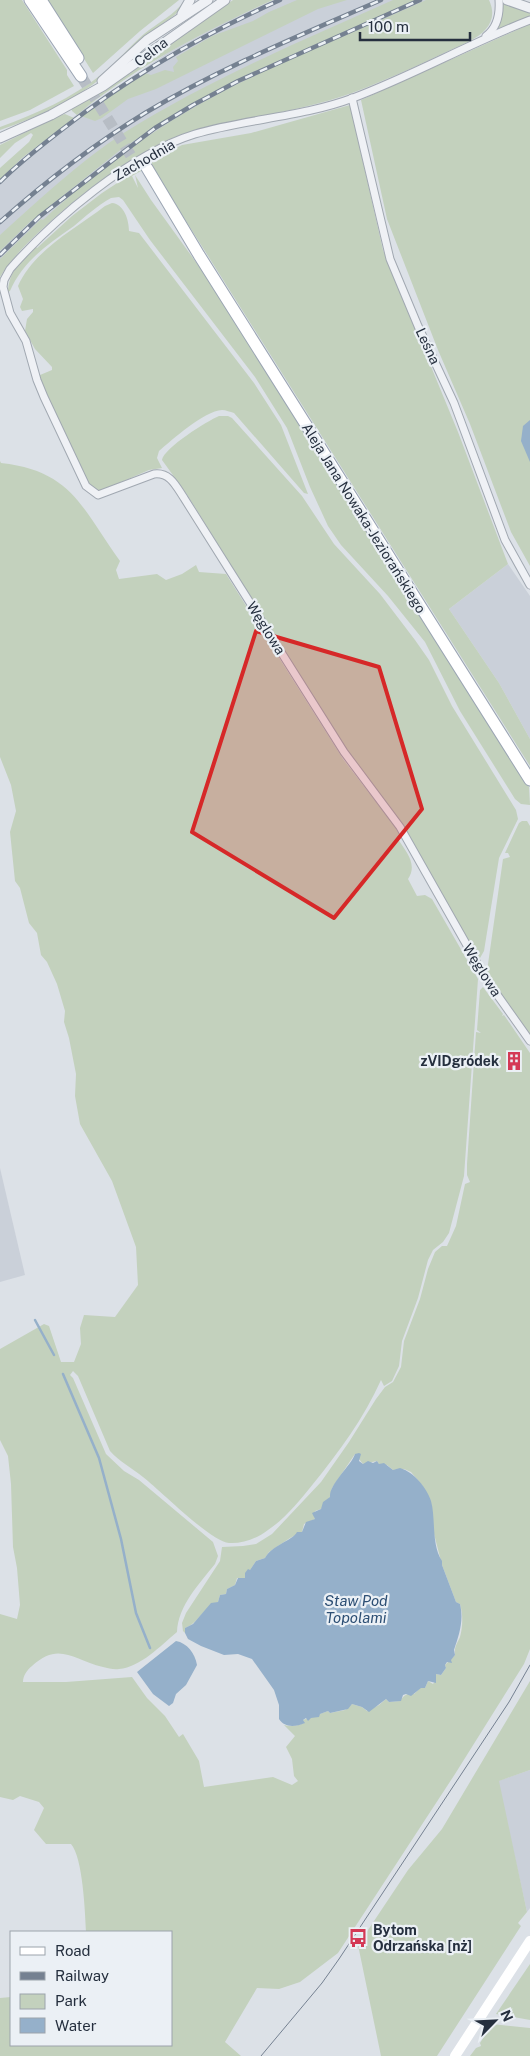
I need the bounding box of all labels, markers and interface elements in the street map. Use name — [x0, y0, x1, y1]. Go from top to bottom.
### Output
scale bar — [360, 10, 470, 42]
text: 100 m — [368, 18, 409, 35]
street label: Celna — [131, 34, 171, 70]
street label: Zachodnia — [111, 136, 177, 184]
street label: Leśna — [413, 325, 443, 367]
street label: Aleja Jana Nowaka-Jeziorańskiego — [299, 420, 429, 616]
street label: Węglowa — [243, 599, 289, 657]
street label: Węglowa — [459, 941, 505, 999]
building icon: zVIDgródek — [503, 1050, 525, 1072]
place label: zVIDgródek — [421, 1053, 499, 1069]
water label: Staw Pod Topolami — [324, 1592, 388, 1626]
place label: Bytom Odrzańska [nż] — [373, 1922, 472, 1954]
bus stop icon: Bytom Odrzańska [nż] — [347, 1927, 369, 1949]
legend — [10, 1931, 172, 2046]
text: Road — [55, 1942, 91, 1959]
text: Railway — [55, 1967, 109, 1984]
text: Park — [55, 1992, 87, 2009]
north arrow — [470, 1996, 520, 2046]
text: N — [497, 2007, 516, 2024]
text: Water — [55, 2017, 97, 2034]

